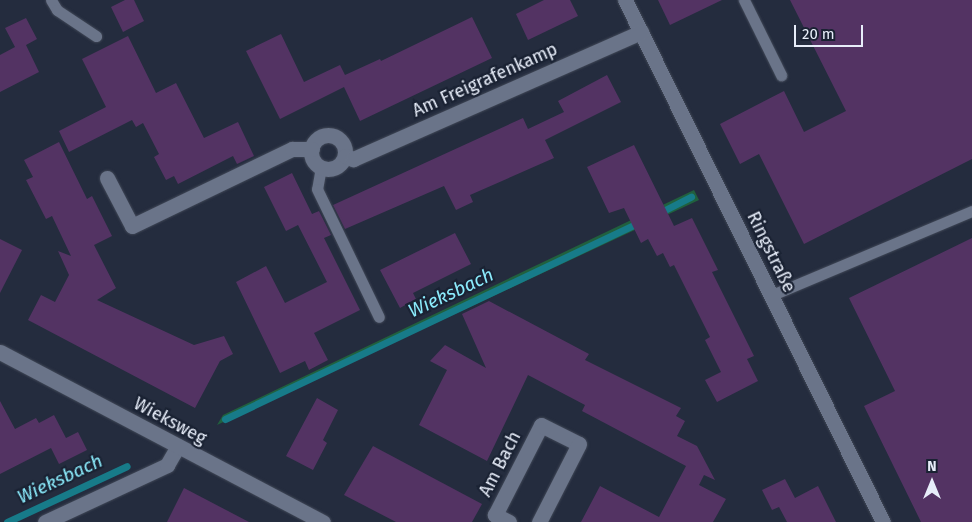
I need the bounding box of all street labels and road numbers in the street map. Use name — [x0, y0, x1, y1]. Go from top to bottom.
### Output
street label: Am Freigrafenkamp — [409, 38, 561, 122]
street label: Ringstraße — [742, 208, 800, 296]
street label: Wieksweg — [130, 393, 210, 449]
street label: Am Bach — [474, 428, 526, 500]

